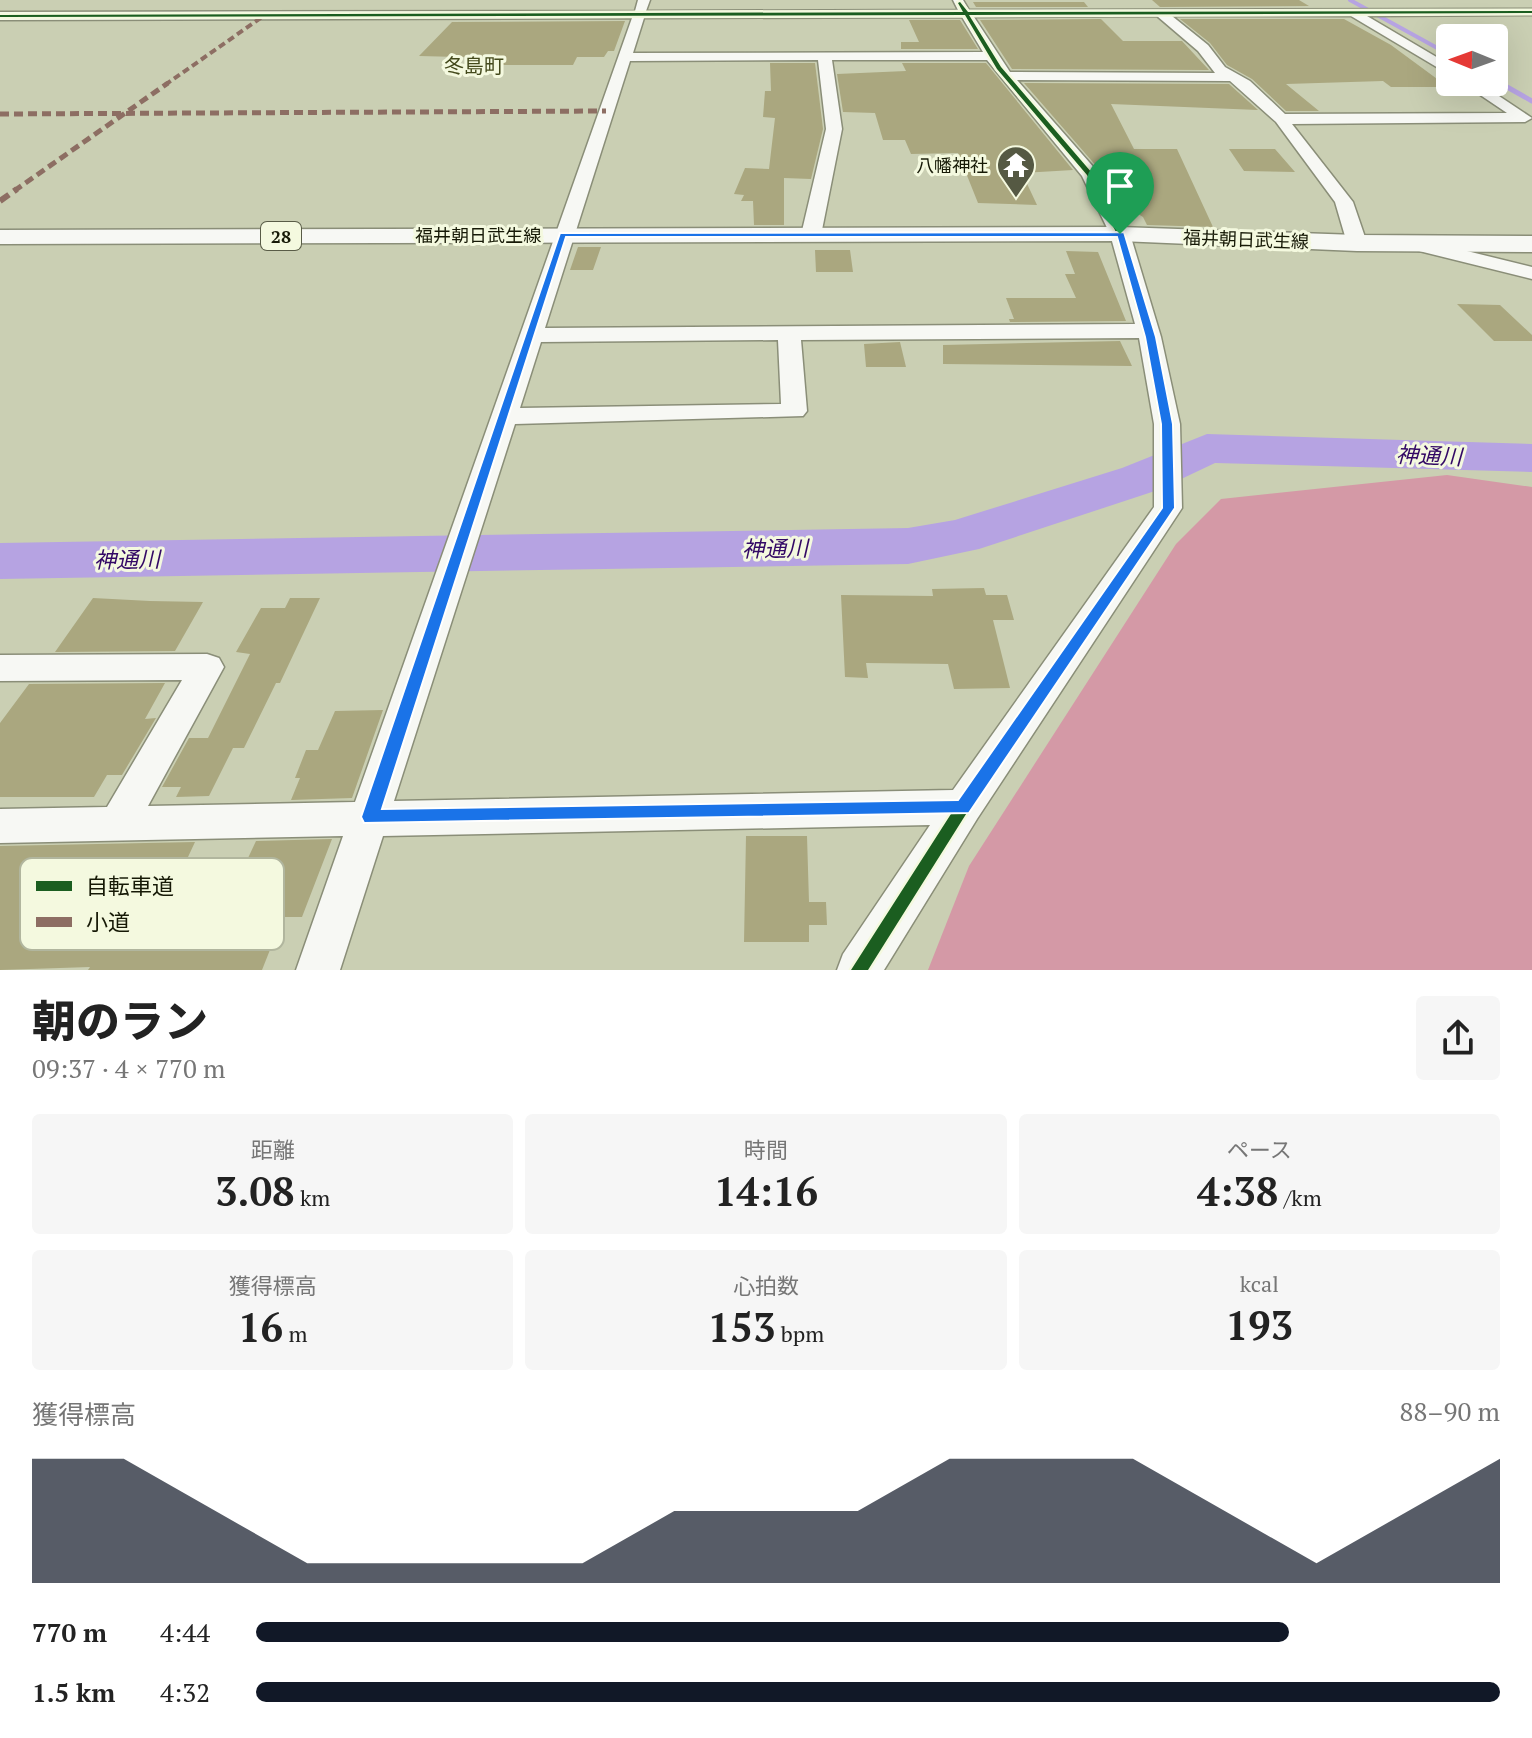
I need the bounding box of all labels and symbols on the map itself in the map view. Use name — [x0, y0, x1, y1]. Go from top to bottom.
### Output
north arrow — [1436, 24, 1508, 96]
district label: 冬島町 — [444, 52, 504, 79]
temple icon: 八幡神社 — [995, 144, 1037, 199]
pin — [1086, 152, 1154, 234]
place label: 八幡神社 — [916, 153, 988, 177]
road number: 28 — [261, 222, 301, 250]
street label: 福井朝日武生線 — [415, 223, 541, 247]
street label: 福井朝日武生線 — [1183, 225, 1309, 253]
water label: 神通川 — [1396, 439, 1464, 471]
water label: 神通川 — [742, 533, 810, 563]
water label: 神通川 — [94, 544, 162, 574]
legend — [20, 858, 284, 950]
text: 自転車道 — [86, 871, 174, 900]
text: 小道 — [86, 907, 130, 936]

